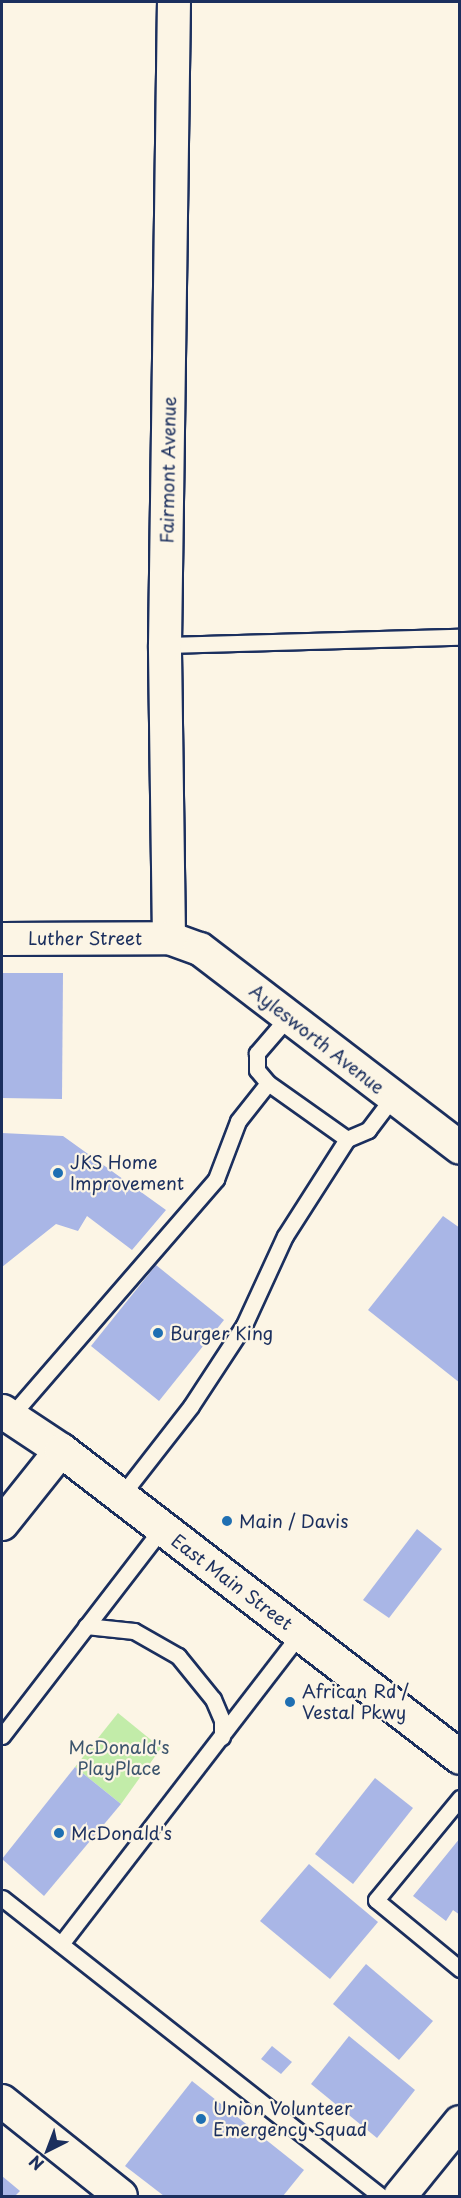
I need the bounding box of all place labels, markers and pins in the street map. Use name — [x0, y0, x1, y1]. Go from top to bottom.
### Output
place label: JKS Home Improvement — [70, 1152, 184, 1194]
marker: JKS Home Improvement — [51, 1166, 65, 1180]
place label: Burger King — [170, 1322, 272, 1344]
marker: Burger King — [151, 1326, 165, 1340]
place label: Main / Davis — [239, 1510, 349, 1532]
marker: Main / Davis — [220, 1514, 234, 1528]
place label: African Rd / Vestal Pkwy — [302, 1681, 410, 1724]
marker: African Rd / Vestal Pkwy — [283, 1695, 297, 1709]
place label: McDonald's — [71, 1822, 172, 1844]
marker: McDonald's — [52, 1826, 66, 1840]
place label: Union Volunteer Emergency Squad — [213, 2098, 367, 2140]
marker: Union Volunteer Emergency Squad — [194, 2112, 208, 2126]

